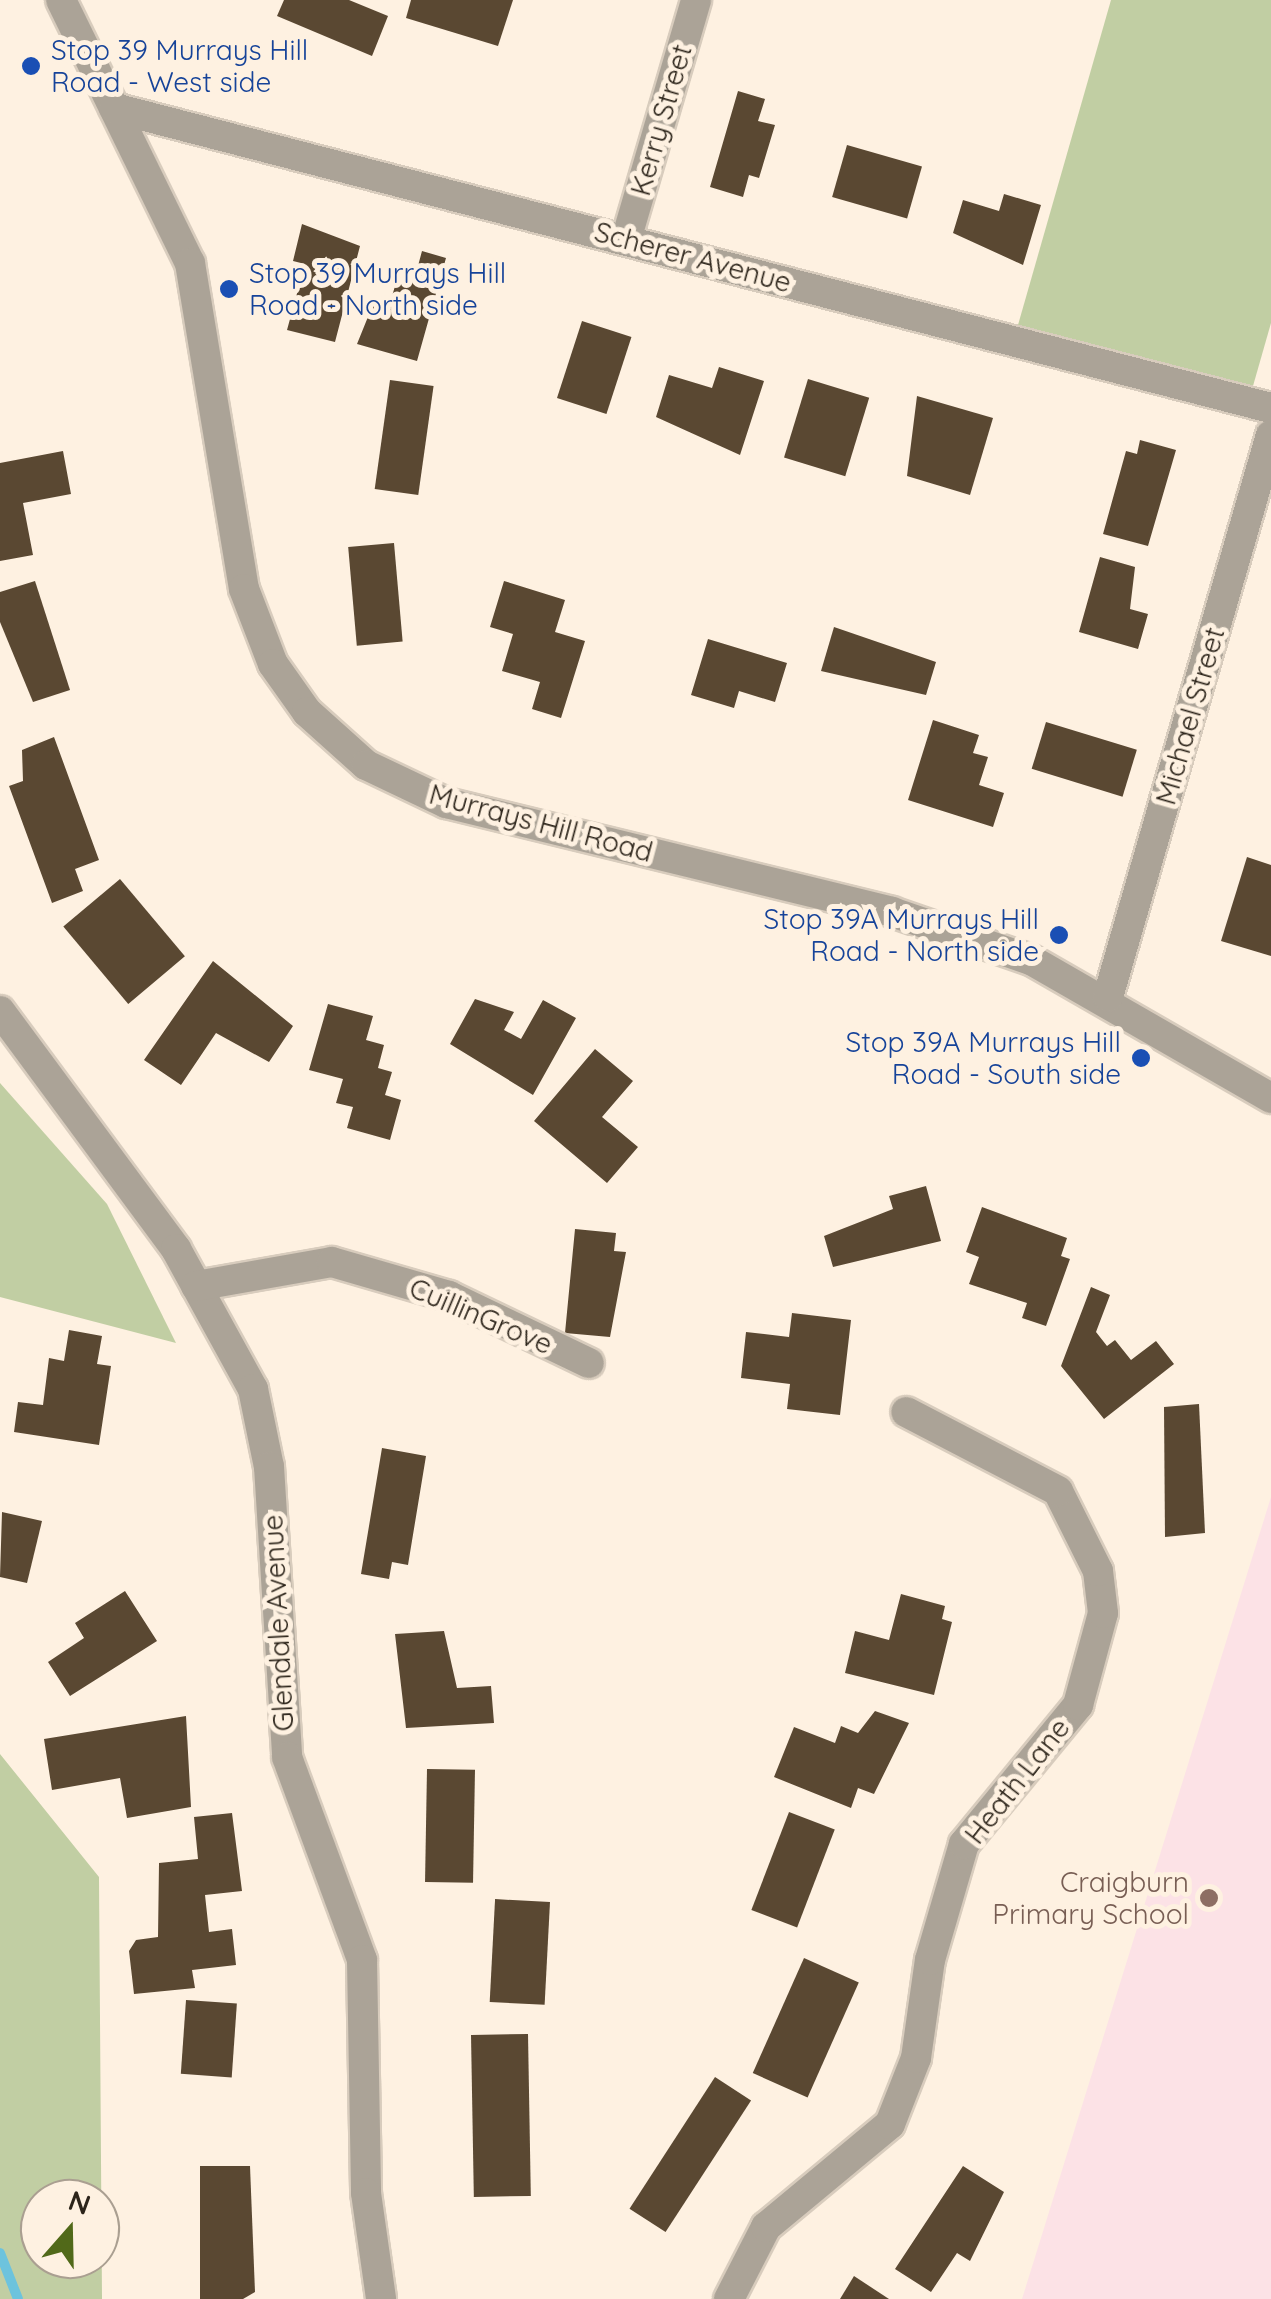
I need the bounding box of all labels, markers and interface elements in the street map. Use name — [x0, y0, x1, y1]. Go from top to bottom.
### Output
place label: Stop 39 Murrays Hill Road - West side — [51, 33, 308, 99]
street label: Kerry Street — [623, 41, 699, 199]
marker: Stop 39 Murrays Hill Road - West side — [20, 55, 42, 77]
street label: Scherer Avenue — [591, 215, 795, 299]
place label: Stop 39 Murrays Hill Road - North side — [249, 256, 506, 322]
marker: Stop 39 Murrays Hill Road - North side — [218, 278, 240, 300]
street label: Michael Street — [1149, 623, 1231, 809]
street label: Murrays Hill Road — [426, 777, 656, 869]
place label: Stop 39A Murrays Hill Road - North side — [764, 902, 1039, 968]
marker: Stop 39A Murrays Hill Road - North side — [1048, 924, 1070, 946]
place label: Stop 39A Murrays Hill Road - South side — [846, 1025, 1121, 1091]
marker: Stop 39A Murrays Hill Road - South side — [1130, 1047, 1152, 1069]
street label: CuillinGrove — [404, 1271, 558, 1361]
street label: Glendale Avenue — [256, 1514, 300, 1732]
street label: Heath Lane — [958, 1712, 1076, 1850]
place label: Craigburn Primary School — [992, 1865, 1189, 1931]
marker: Craigburn Primary School — [1198, 1887, 1220, 1909]
north arrow — [20, 2179, 120, 2279]
text: N — [64, 2182, 95, 2222]

